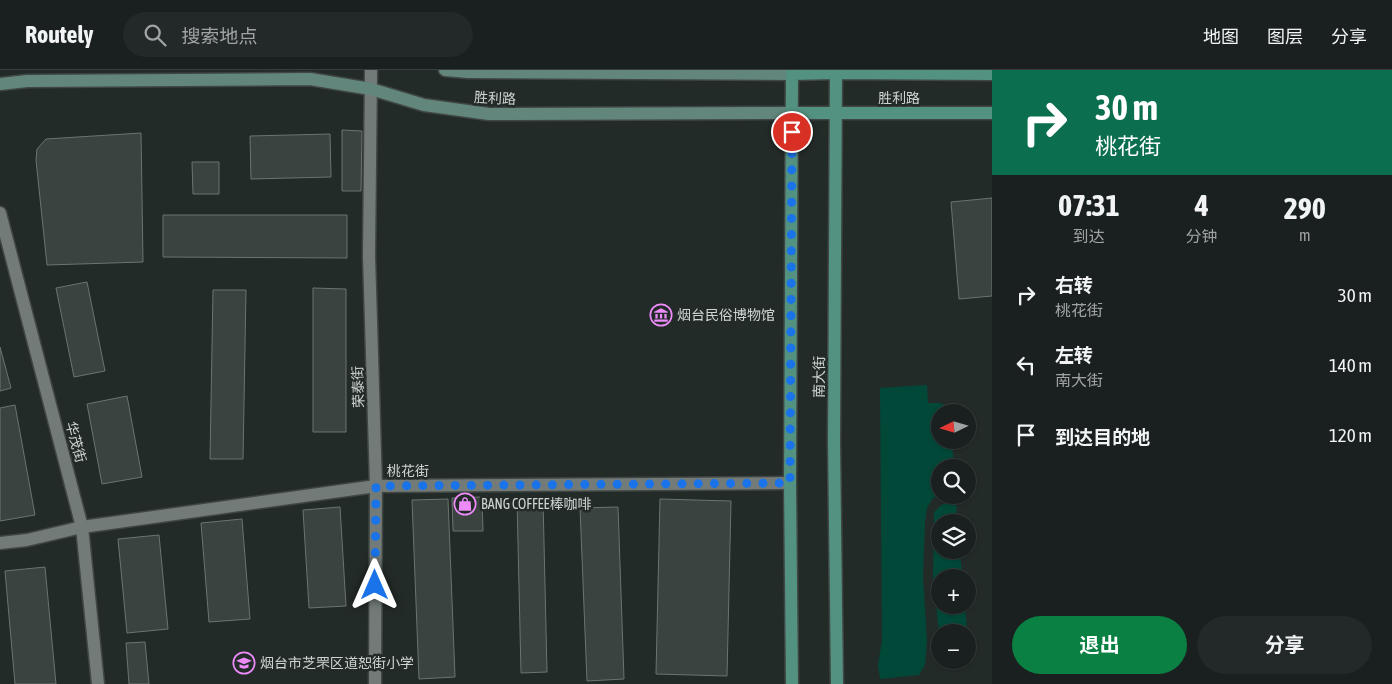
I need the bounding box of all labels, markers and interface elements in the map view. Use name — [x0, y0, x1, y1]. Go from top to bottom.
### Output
search box — [123, 12, 473, 57]
text: Routely — [25, 21, 93, 48]
icon: search — [141, 21, 169, 49]
text: 搜索地点 — [181, 25, 257, 47]
text: 地图 — [1203, 26, 1239, 47]
text: 图层 — [1267, 26, 1303, 47]
text: 分享 — [1331, 26, 1367, 47]
text: 30 m — [1095, 87, 1158, 127]
street label: 胜利路 — [474, 89, 516, 107]
street label: 胜利路 — [878, 90, 920, 106]
icon: right — [1012, 90, 1077, 155]
pin — [771, 111, 813, 153]
icon: arrive — [778, 118, 806, 146]
text: 桃花街 — [1095, 133, 1161, 159]
text: 07:31 — [1058, 188, 1120, 222]
text: 4 — [1195, 188, 1209, 222]
text: 290 — [1284, 191, 1326, 225]
text: m — [1299, 226, 1311, 244]
text: 到达 — [1073, 227, 1105, 245]
text: 分钟 — [1186, 227, 1218, 245]
text: 右转 — [1055, 274, 1093, 296]
icon: right — [1012, 281, 1040, 309]
text: 30 m — [1338, 284, 1372, 306]
text: 桃花街 — [1055, 301, 1103, 319]
museum icon: 烟台民俗博物馆 — [649, 303, 673, 327]
place label: 烟台民俗博物馆 — [677, 307, 775, 323]
text: 左转 — [1055, 344, 1093, 366]
icon: left — [1012, 351, 1040, 379]
text: 140 m — [1329, 354, 1372, 376]
street label: 南大街 — [811, 356, 827, 398]
street label: 荣泰街 — [349, 366, 367, 408]
text: 南大街 — [1055, 371, 1103, 389]
north arrow — [931, 404, 976, 449]
map controls — [931, 404, 976, 669]
street label: 华茂街 — [63, 420, 89, 464]
icon: arrive — [1012, 421, 1040, 449]
text: 120 m — [1329, 424, 1372, 446]
text: 到达目的地 — [1055, 426, 1150, 448]
button: search — [931, 459, 976, 504]
street label: 桃花街 — [387, 463, 429, 479]
shop icon: BANG COFFEE棒咖啡 — [453, 492, 477, 516]
place label: BANG COFFEE棒咖啡 — [481, 496, 592, 512]
button: layers — [931, 514, 976, 559]
position arrow — [348, 558, 400, 610]
button: + — [931, 569, 976, 614]
button: 退出 — [1012, 616, 1187, 674]
button: 分享 — [1197, 616, 1372, 674]
button: − — [931, 624, 976, 669]
school or university icon: 烟台市芝罘区道恕街小学 — [232, 651, 256, 675]
place label: 烟台市芝罘区道恕街小学 — [260, 655, 414, 671]

